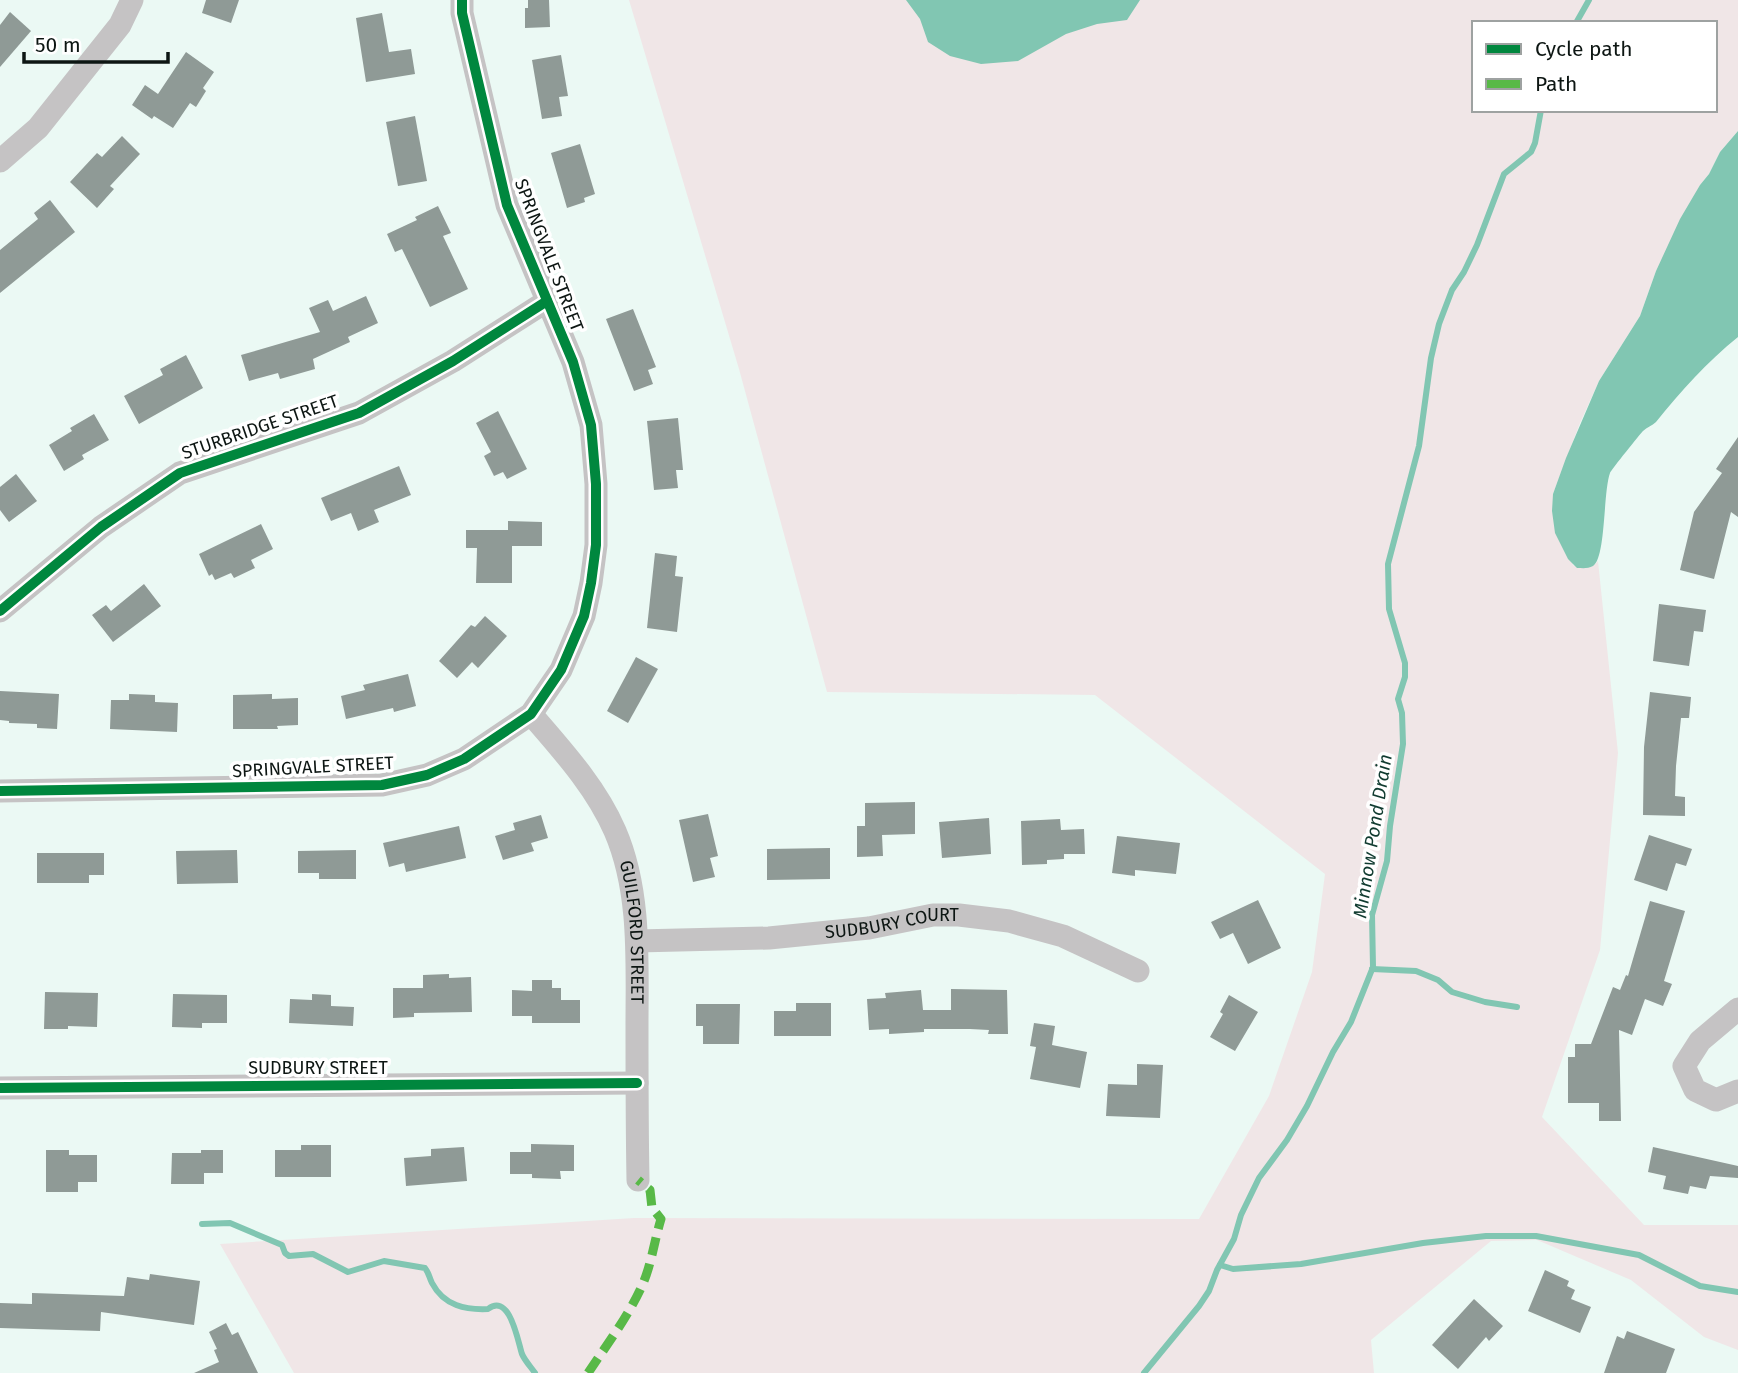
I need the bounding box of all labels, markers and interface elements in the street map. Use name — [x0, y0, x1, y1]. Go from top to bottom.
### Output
scale bar — [24, 21, 168, 65]
legend — [1472, 21, 1717, 112]
text: 50 m — [35, 32, 81, 58]
text: Cycle path — [1535, 36, 1633, 62]
text: Path — [1535, 71, 1577, 97]
street label: SPRINGVALE STREET — [510, 176, 588, 335]
street label: STURBRIDGE STREET — [179, 390, 342, 464]
street label: SPRINGVALE STREET — [232, 752, 395, 782]
water label: Minnow Pond Drain — [1348, 752, 1397, 920]
street label: GUILFORD STREET — [615, 858, 648, 1005]
street label: SUDBURY COURT — [824, 904, 959, 943]
street label: SUDBURY STREET — [248, 1057, 388, 1079]

